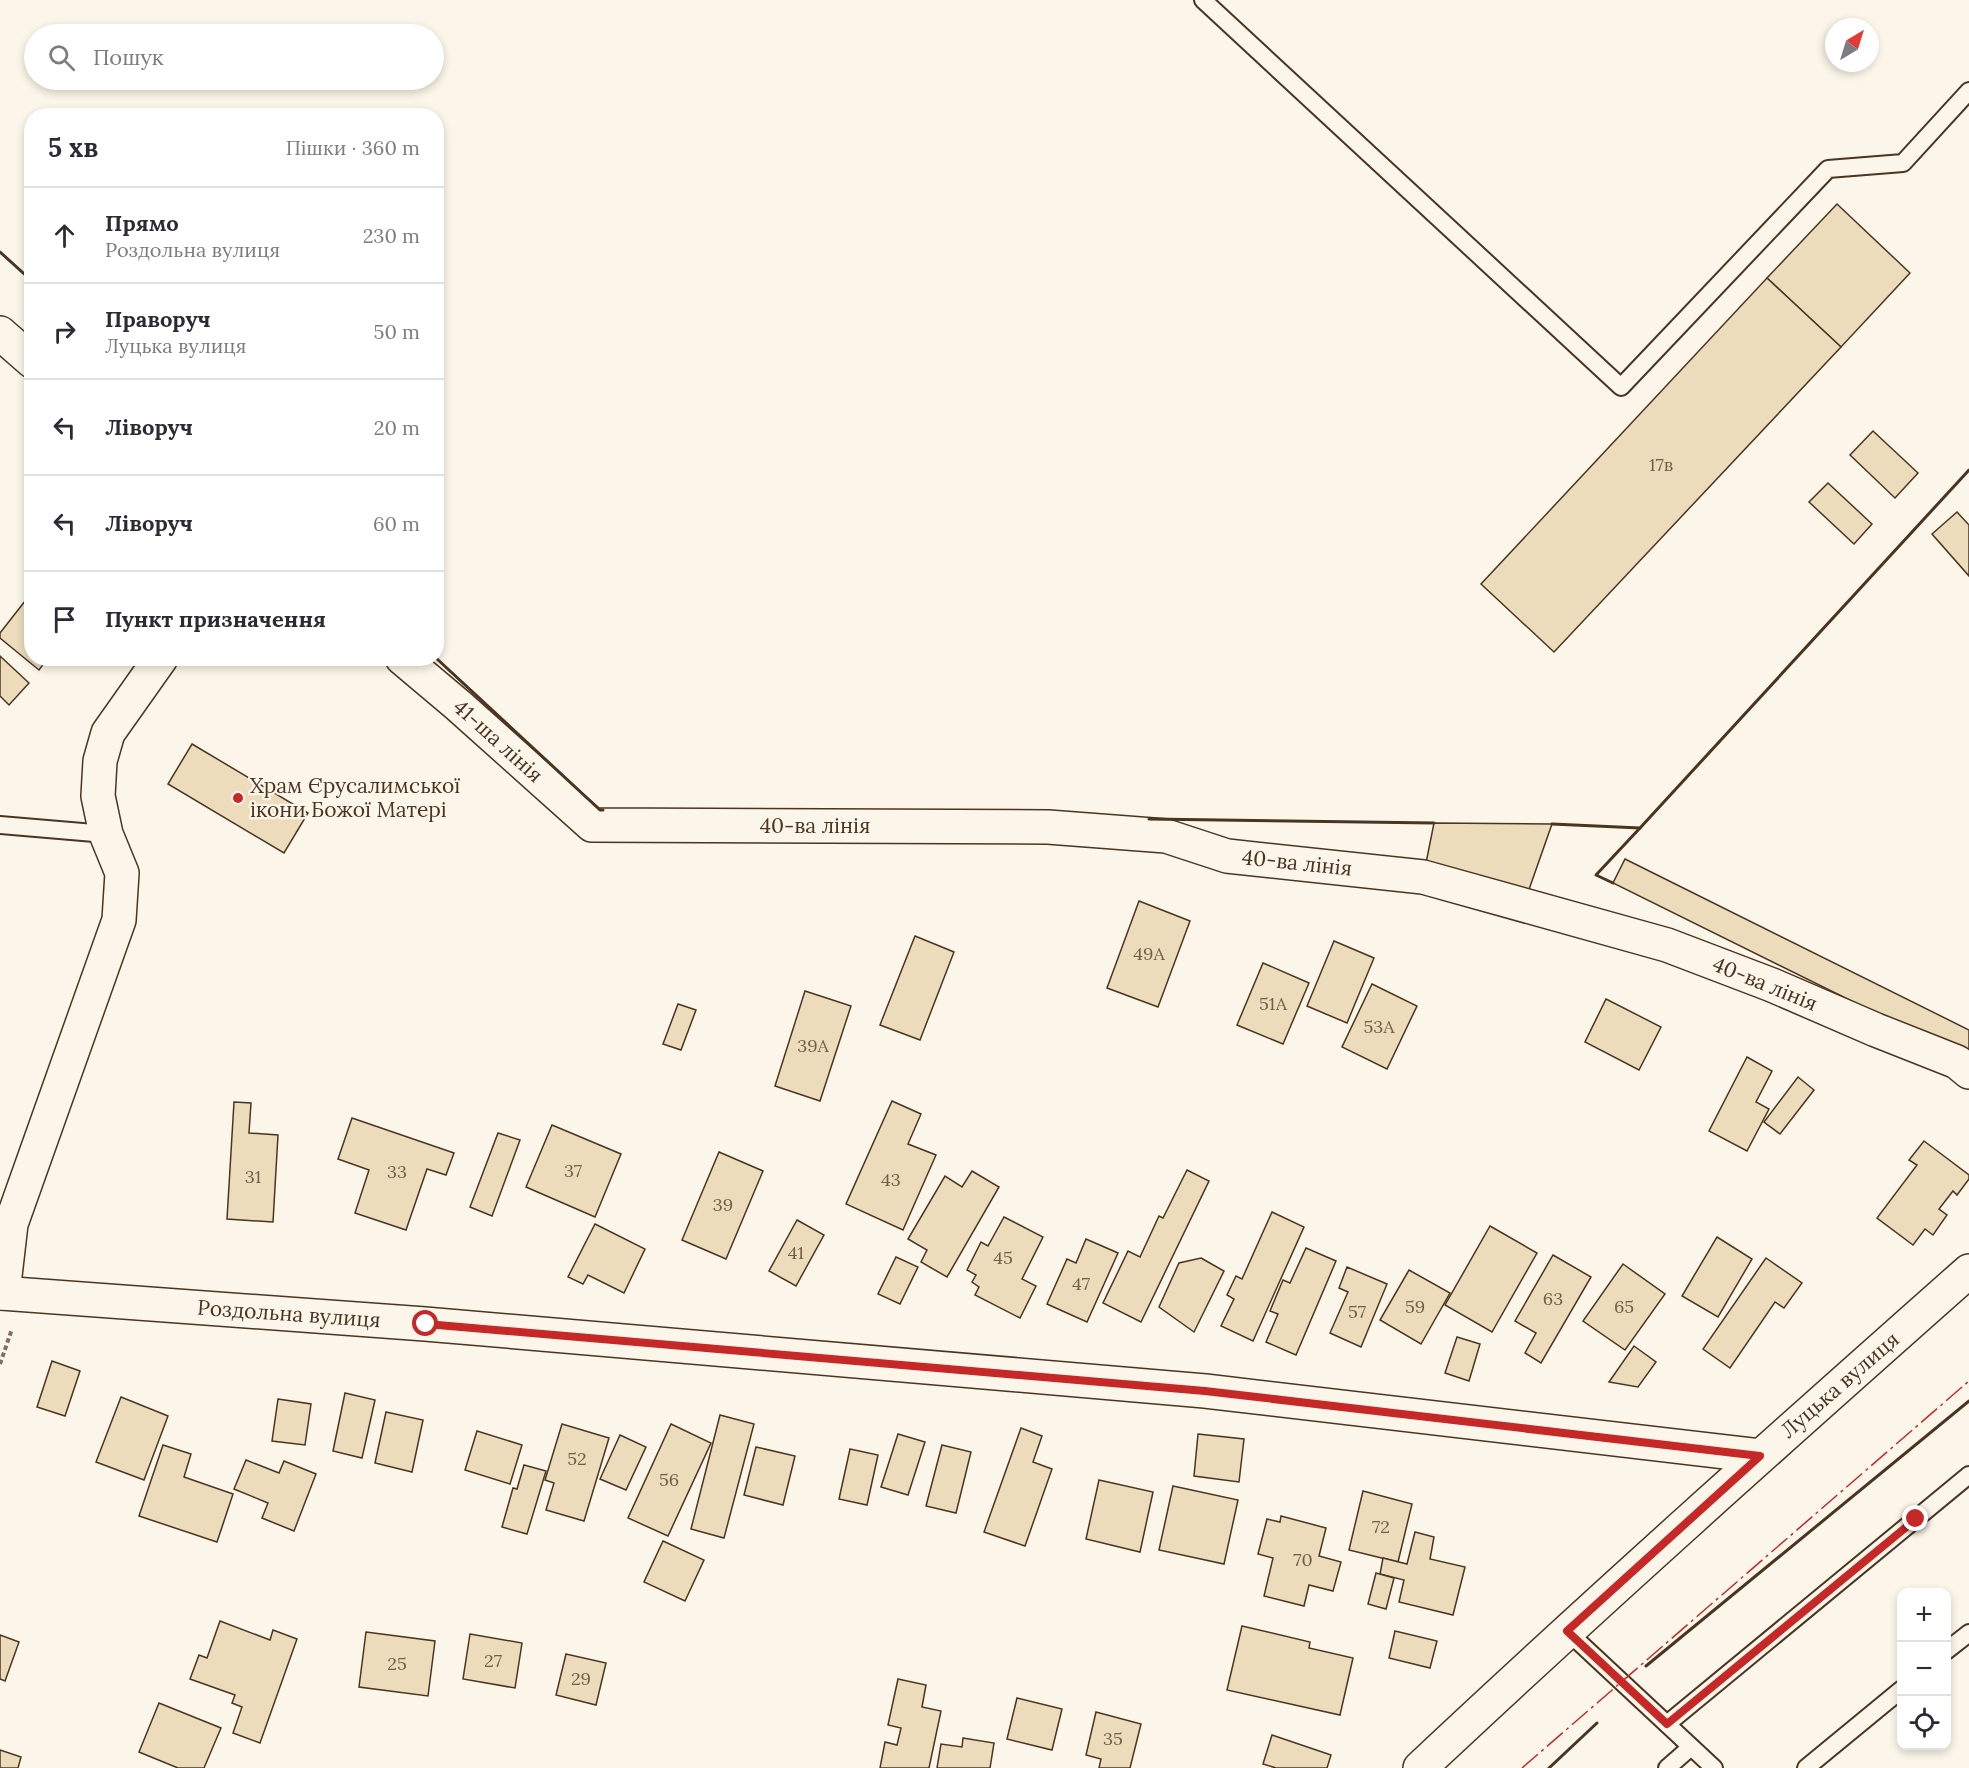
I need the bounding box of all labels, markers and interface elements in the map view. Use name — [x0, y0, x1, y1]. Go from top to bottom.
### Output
north arrow — [1825, 18, 1879, 72]
search box — [24, 24, 444, 90]
icon: search — [45, 41, 78, 74]
text: Пошук — [93, 43, 164, 71]
text: 5 хв — [48, 131, 98, 164]
text: Пішки · 360 m — [286, 135, 420, 160]
text: Прямо — [105, 209, 179, 237]
icon: ahead — [48, 219, 81, 252]
text: 230 m — [363, 223, 420, 248]
text: Роздольна вулиця — [105, 237, 280, 262]
text: Праворуч — [105, 305, 211, 333]
icon: right — [48, 315, 81, 348]
text: 50 m — [374, 319, 420, 344]
text: Луцька вулиця — [105, 333, 246, 358]
icon: left — [48, 411, 81, 444]
text: Ліворуч — [105, 413, 193, 441]
text: 20 m — [374, 415, 420, 440]
house number: 17в — [1649, 453, 1673, 476]
icon: left — [48, 507, 81, 540]
text: Ліворуч — [105, 509, 193, 537]
text: 60 m — [373, 511, 420, 536]
icon: arrive — [48, 603, 81, 636]
text: Пункт призначення — [105, 605, 326, 633]
street label: 41-ша лінія — [448, 693, 549, 788]
place label: Храм Єрусалимської ікони Божої Матері — [250, 772, 460, 823]
marker: Храм Єрусалимської ікони Божої Матері — [231, 791, 245, 805]
street label: 40-ва лінія — [760, 812, 870, 839]
street label: 40-ва лінія — [1241, 843, 1354, 882]
house number: 49А — [1133, 942, 1165, 965]
street label: 40-ва лінія — [1709, 950, 1822, 1017]
house number: 51А — [1259, 992, 1288, 1015]
house number: 53А — [1363, 1015, 1395, 1038]
house number: 39А — [797, 1034, 830, 1057]
house number: 37 — [564, 1159, 582, 1182]
house number: 33 — [387, 1160, 407, 1183]
house number: 31 — [245, 1165, 261, 1188]
house number: 43 — [881, 1168, 901, 1191]
house number: 39 — [713, 1193, 733, 1216]
house number: 41 — [788, 1241, 804, 1264]
house number: 45 — [993, 1246, 1013, 1269]
house number: 47 — [1072, 1272, 1090, 1295]
house number: 63 — [1543, 1287, 1563, 1310]
street label: Роздольна вулиця — [196, 1294, 382, 1333]
house number: 59 — [1405, 1295, 1425, 1318]
house number: 65 — [1614, 1295, 1634, 1318]
house number: 57 — [1348, 1300, 1366, 1323]
route start — [412, 1310, 438, 1336]
street label: Луцька вулиця — [1775, 1326, 1905, 1444]
house number: 52 — [567, 1447, 587, 1470]
house number: 56 — [659, 1468, 679, 1491]
route end — [1902, 1505, 1928, 1531]
house number: 72 — [1372, 1515, 1390, 1538]
house number: 70 — [1293, 1548, 1313, 1571]
map controls — [1897, 1588, 1951, 1750]
button: + — [1897, 1588, 1951, 1642]
button: − — [1897, 1642, 1951, 1696]
house number: 27 — [484, 1649, 502, 1672]
house number: 25 — [387, 1652, 407, 1675]
house number: 29 — [571, 1667, 591, 1690]
button: locate — [1897, 1696, 1951, 1750]
house number: 35 — [1103, 1727, 1123, 1750]

